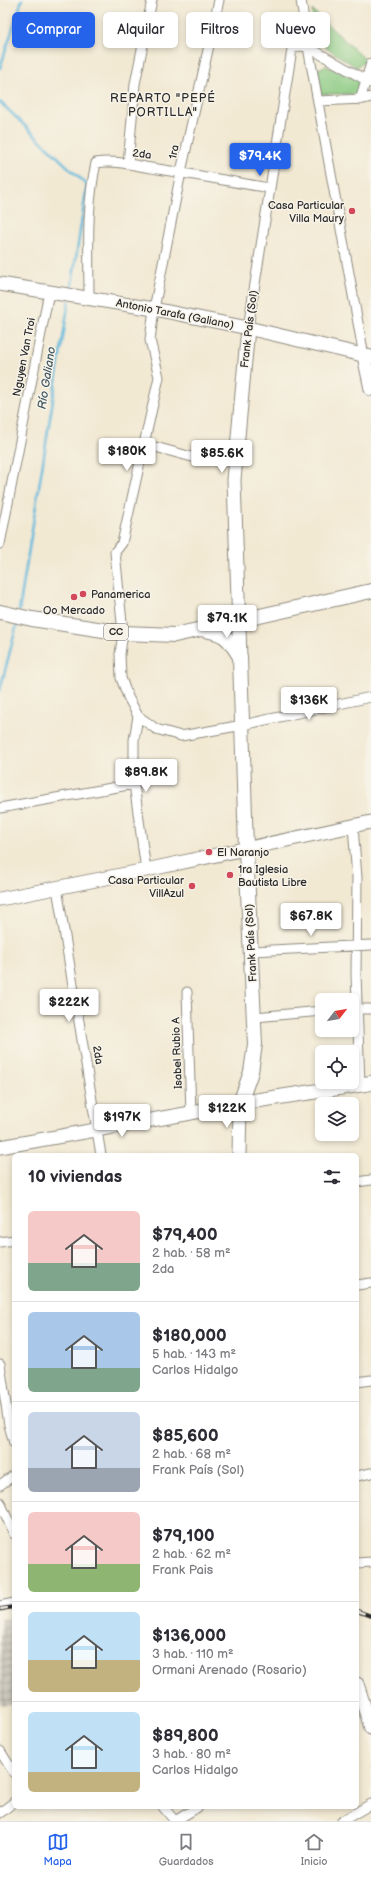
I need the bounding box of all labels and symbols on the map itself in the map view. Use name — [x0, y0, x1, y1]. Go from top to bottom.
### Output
district label: REPARTO "PEPÉ PORTILLA" — [110, 90, 216, 120]
pin: $79.4K — [227, 143, 293, 177]
street label: 1ra — [166, 144, 182, 160]
street label: 2da — [132, 146, 152, 162]
place label: Casa Particular Villa Maury — [268, 199, 345, 225]
marker: Casa Particular Villa Maury — [347, 206, 357, 216]
street label: Frank País (Sol) — [238, 289, 260, 369]
street label: Antonio Tarafa (Galiano) — [115, 296, 235, 332]
street label: Nguyen Van Troi — [10, 316, 38, 398]
water label: Río Galiano — [35, 346, 59, 410]
pin: $180K — [99, 438, 155, 472]
pin: $85.6K — [189, 440, 255, 474]
place label: Panamerica — [91, 588, 150, 601]
marker: Panamerica — [78, 589, 88, 599]
marker: Oo Mercado — [69, 592, 79, 602]
place label: Oo Mercado — [43, 604, 105, 617]
pin: $79.1K — [194, 605, 260, 639]
road number: CC — [104, 624, 128, 640]
pin: $136K — [281, 687, 337, 721]
pin: $89.8K — [113, 759, 179, 793]
place label: El Naranjo — [217, 846, 269, 859]
marker: El Naranjo — [204, 847, 214, 857]
place label: 1ra Iglesia Bautista Libre — [238, 863, 307, 889]
marker: 1ra Iglesia Bautista Libre — [225, 870, 235, 880]
place label: Casa Particular VillAzul — [108, 874, 185, 900]
marker: Casa Particular VillAzul — [187, 881, 197, 891]
pin: $67.8K — [278, 903, 344, 937]
street label: Frank País (Sol) — [242, 904, 260, 982]
pin: $222K — [41, 989, 97, 1023]
north arrow — [315, 993, 359, 1037]
street label: Isabel Rubio A — [169, 1017, 185, 1089]
street label: 2da — [90, 1045, 106, 1065]
pin: $122K — [199, 1095, 255, 1129]
pin: $197K — [94, 1104, 150, 1138]

